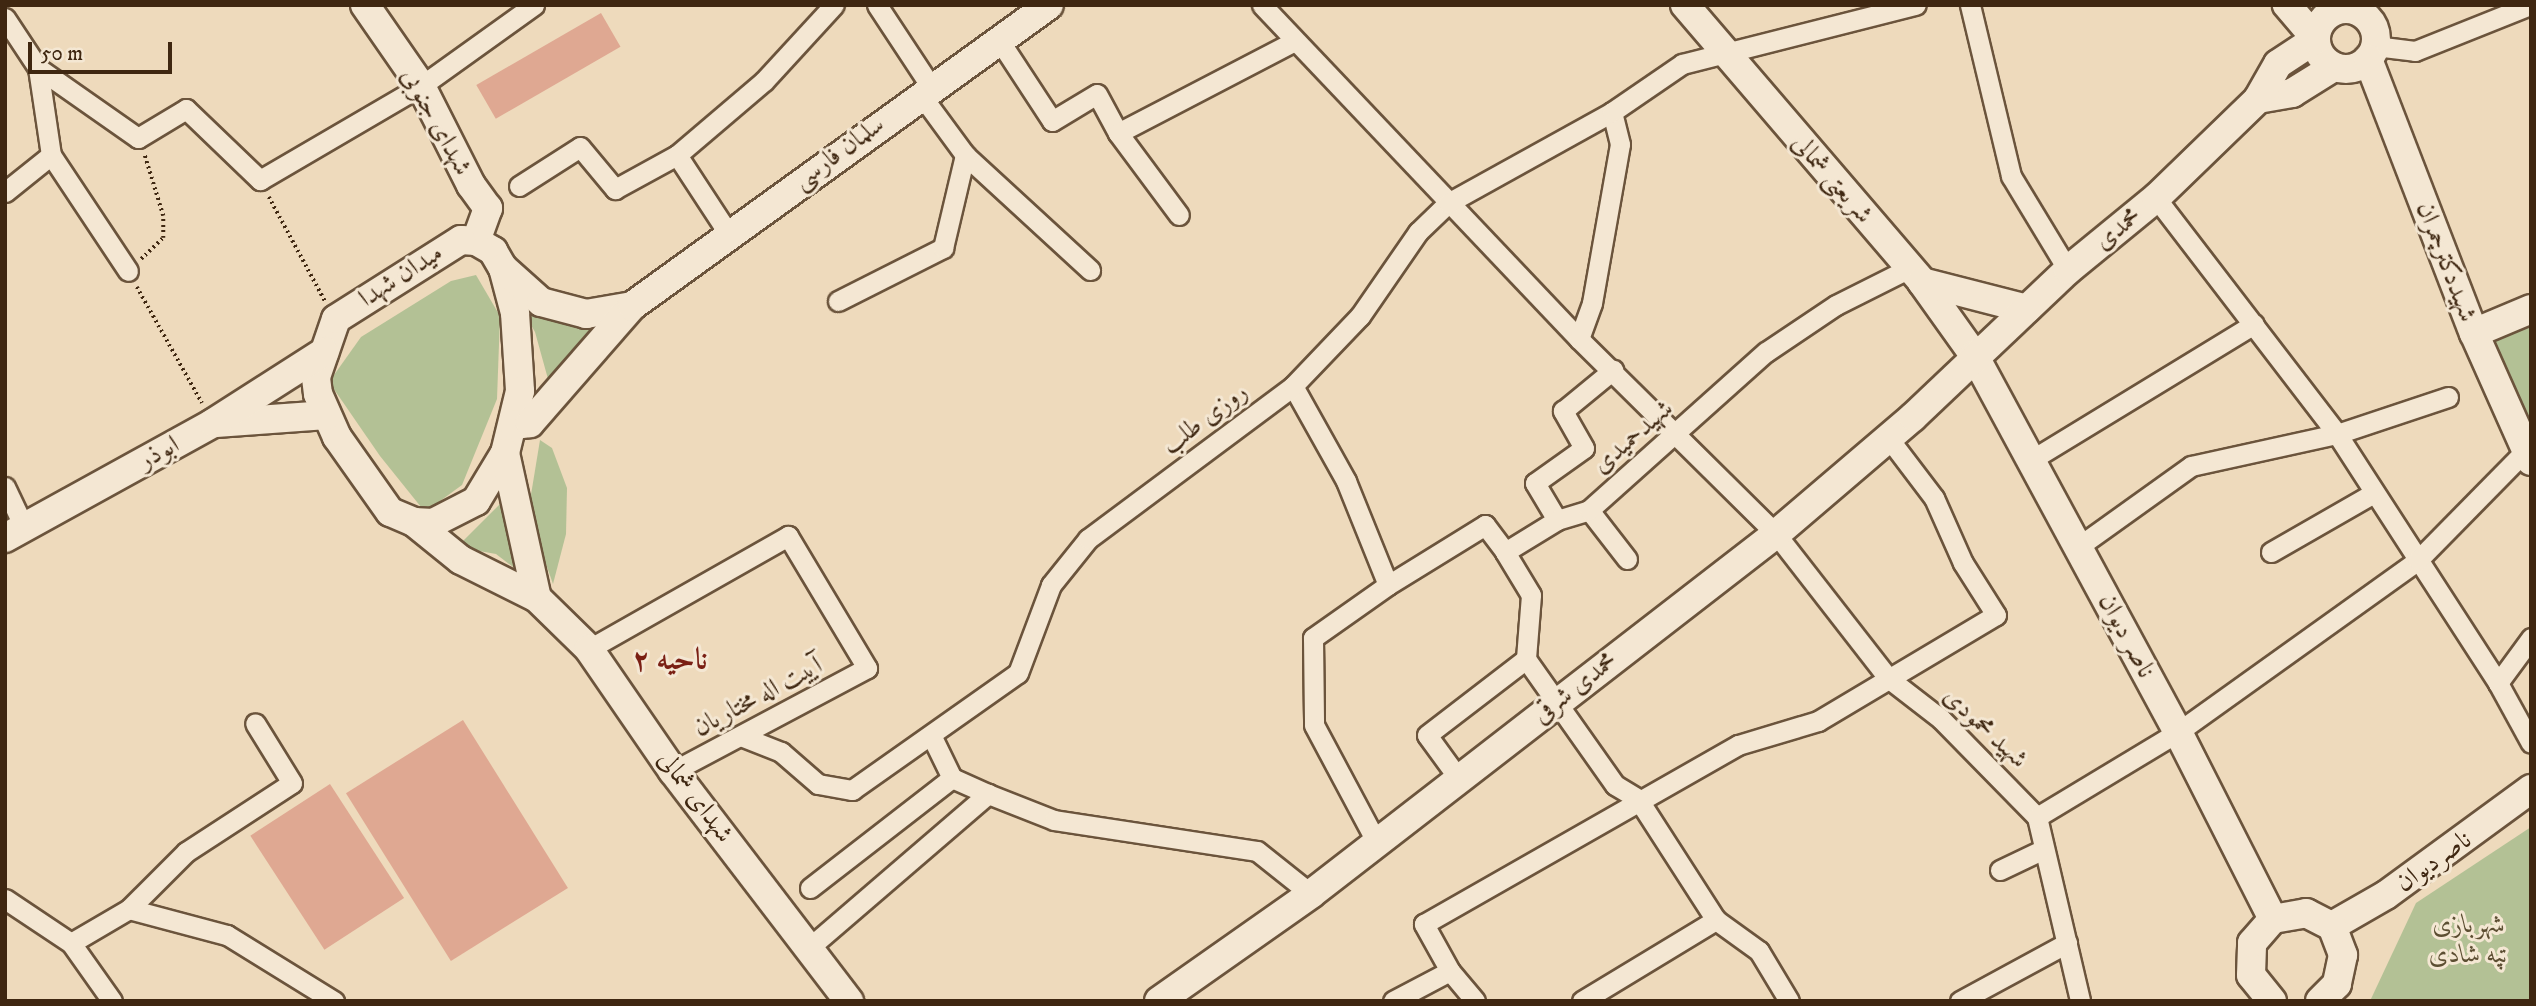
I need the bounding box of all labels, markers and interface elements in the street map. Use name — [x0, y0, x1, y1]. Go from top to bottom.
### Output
scale bar — [32, 28, 175, 72]
text: 50 m — [41, 41, 83, 67]
street label: شهدای جنوبی — [394, 63, 478, 181]
street label: سلمان فارسی — [787, 109, 891, 197]
street label: شریعتی شمالی — [1785, 128, 1879, 230]
street label: شهیددکترچمران — [2409, 198, 2483, 326]
street label: محمدی — [2088, 201, 2148, 257]
street label: میدان شهدا — [353, 237, 449, 315]
street label: روزی طلب — [1156, 377, 1254, 461]
street label: شهیدحمیدی — [1586, 393, 1680, 481]
street label: ابوذر — [133, 429, 185, 477]
street label: ناصر دیوان — [2091, 589, 2161, 683]
district label: ناحیه ۲ — [633, 643, 707, 679]
street label: محمدی شرقی — [1527, 645, 1623, 731]
street label: آییت اله مختاریان — [688, 650, 828, 744]
street label: شهید محمودی — [1936, 681, 2034, 775]
street label: شهدای شمالی — [650, 745, 740, 849]
street label: ناصردیوان — [2390, 825, 2478, 899]
park label: شهربازی تپه شادی — [2429, 909, 2509, 970]

